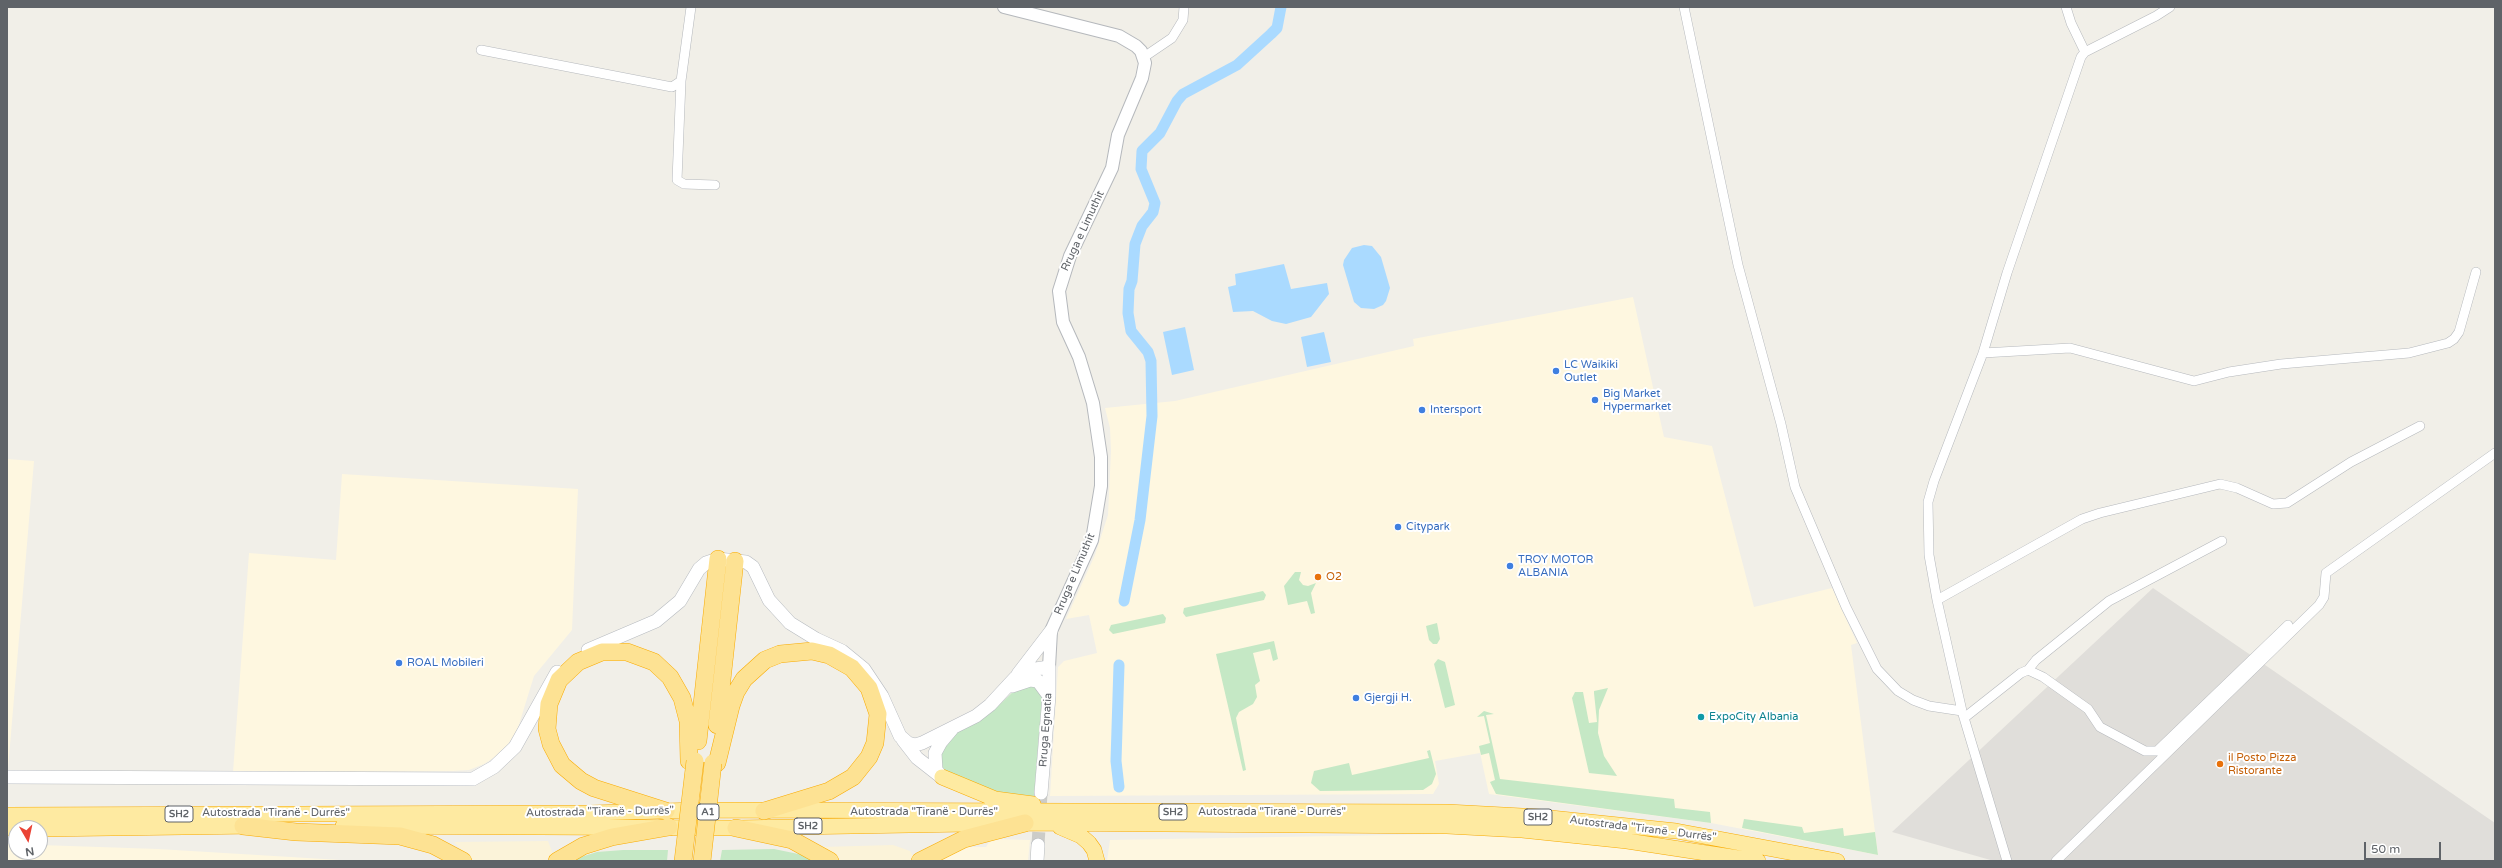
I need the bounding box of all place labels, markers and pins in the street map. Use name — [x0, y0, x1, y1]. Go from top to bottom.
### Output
place label: LC Waikiki Outlet — [1564, 358, 1618, 384]
marker: LC Waikiki Outlet — [1551, 366, 1561, 376]
place label: Big Market Hypermarket — [1603, 387, 1671, 413]
marker: Big Market Hypermarket — [1590, 395, 1600, 405]
place label: Intersport — [1430, 403, 1481, 417]
marker: Intersport — [1417, 405, 1427, 415]
place label: Citypark — [1406, 520, 1450, 534]
marker: Citypark — [1393, 522, 1403, 532]
place label: TROY MOTOR ALBANIA — [1518, 553, 1593, 579]
marker: TROY MOTOR ALBANIA — [1505, 561, 1515, 571]
place label: O2 — [1326, 570, 1342, 584]
marker: O2 — [1313, 572, 1323, 582]
place label: ROAL Mobileri — [407, 656, 484, 670]
marker: ROAL Mobileri — [394, 658, 404, 668]
place label: Gjergji H. — [1364, 691, 1412, 705]
marker: Gjergji H. — [1351, 693, 1361, 703]
place label: ExpoCity Albania — [1709, 710, 1798, 724]
marker: ExpoCity Albania — [1696, 712, 1706, 722]
place label: il Posto Pizza Ristorante — [2228, 751, 2296, 777]
marker: il Posto Pizza Ristorante — [2215, 759, 2225, 769]

